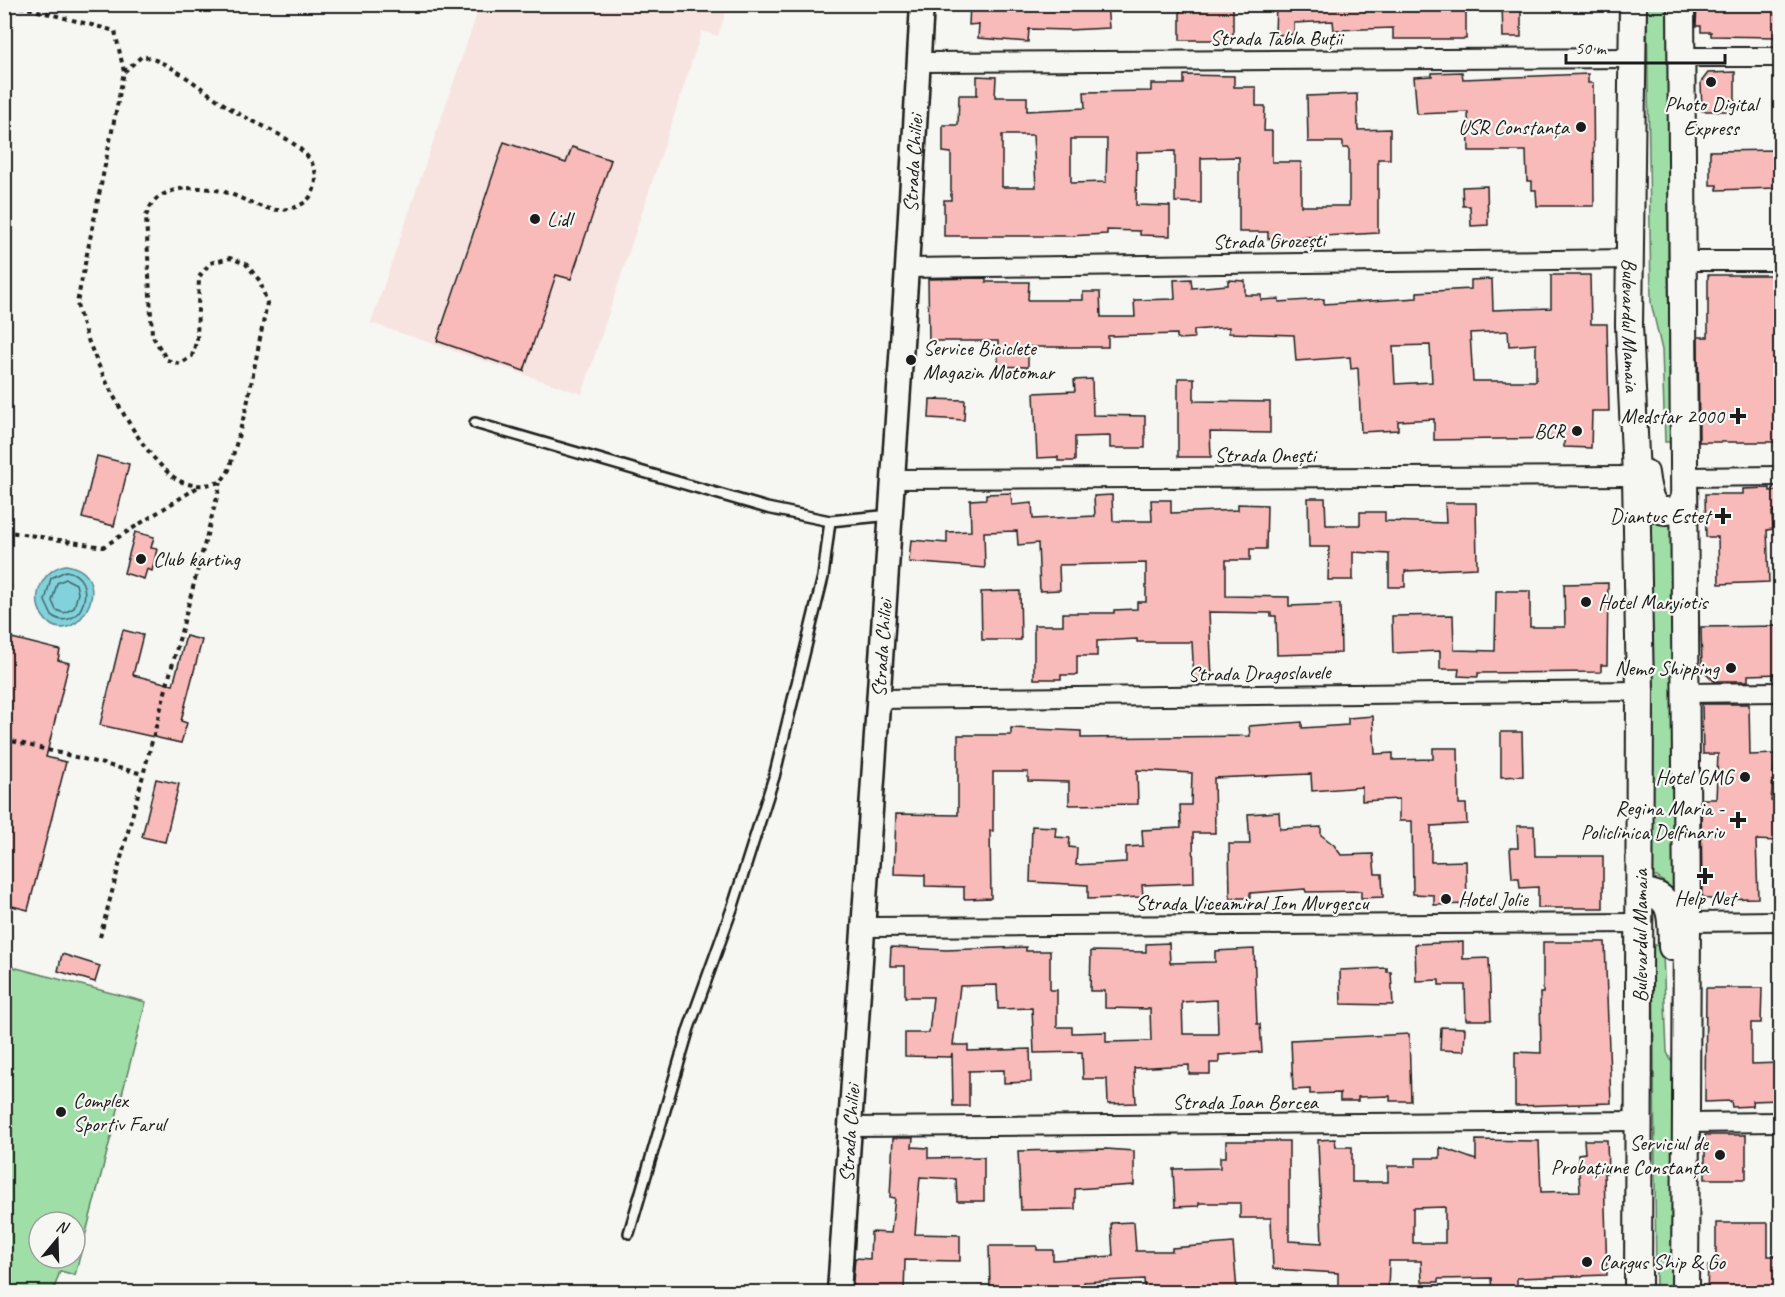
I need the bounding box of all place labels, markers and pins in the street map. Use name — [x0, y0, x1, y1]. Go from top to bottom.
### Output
marker: Photo Digital Express — [1704, 75, 1718, 89]
place label: Photo Digital Express — [1665, 91, 1761, 141]
place label: USR Constanța — [1458, 114, 1571, 140]
marker: USR Constanța — [1574, 120, 1588, 134]
place label: Lidl — [547, 206, 575, 232]
marker: Lidl — [528, 212, 542, 226]
place label: Service Biciclete Magazin Motomar — [923, 335, 1056, 385]
marker: Service Biciclete Magazin Motomar — [904, 353, 918, 367]
place label: Medstar 2000 — [1621, 403, 1726, 429]
marker: Medstar 2000 — [1729, 407, 1747, 425]
place label: BCR — [1534, 418, 1567, 444]
marker: BCR — [1570, 424, 1584, 438]
place label: Diantus Estet — [1610, 503, 1713, 529]
marker: Diantus Estet — [1714, 507, 1732, 525]
place label: Club karting — [153, 546, 242, 572]
marker: Club karting — [134, 552, 148, 566]
place label: Hotel Maryiotis — [1598, 589, 1709, 615]
marker: Hotel Maryiotis — [1579, 595, 1593, 609]
place label: Nemo Shipping — [1615, 655, 1721, 681]
marker: Nemo Shipping — [1724, 661, 1738, 675]
place label: Hotel GMG — [1656, 764, 1736, 790]
marker: Hotel GMG — [1738, 770, 1752, 784]
place label: Regina Maria - Policlinica Delfinariu — [1581, 795, 1725, 845]
marker: Regina Maria - Policlinica Delfinariu — [1729, 811, 1747, 829]
marker: Help Net — [1698, 869, 1712, 883]
place label: Help Net — [1674, 885, 1739, 911]
place label: Hotel Jolie — [1458, 886, 1529, 912]
marker: Hotel Jolie — [1439, 892, 1453, 906]
place label: Complex Sportiv Farul — [73, 1087, 169, 1137]
marker: Complex Sportiv Farul — [54, 1105, 68, 1119]
place label: Serviciul de Probațiune Constanța — [1551, 1130, 1710, 1180]
marker: Serviciul de Probațiune Constanța — [1713, 1148, 1727, 1162]
place label: Cargus Ship & Go — [1599, 1249, 1727, 1275]
marker: Cargus Ship & Go — [1580, 1255, 1594, 1269]

